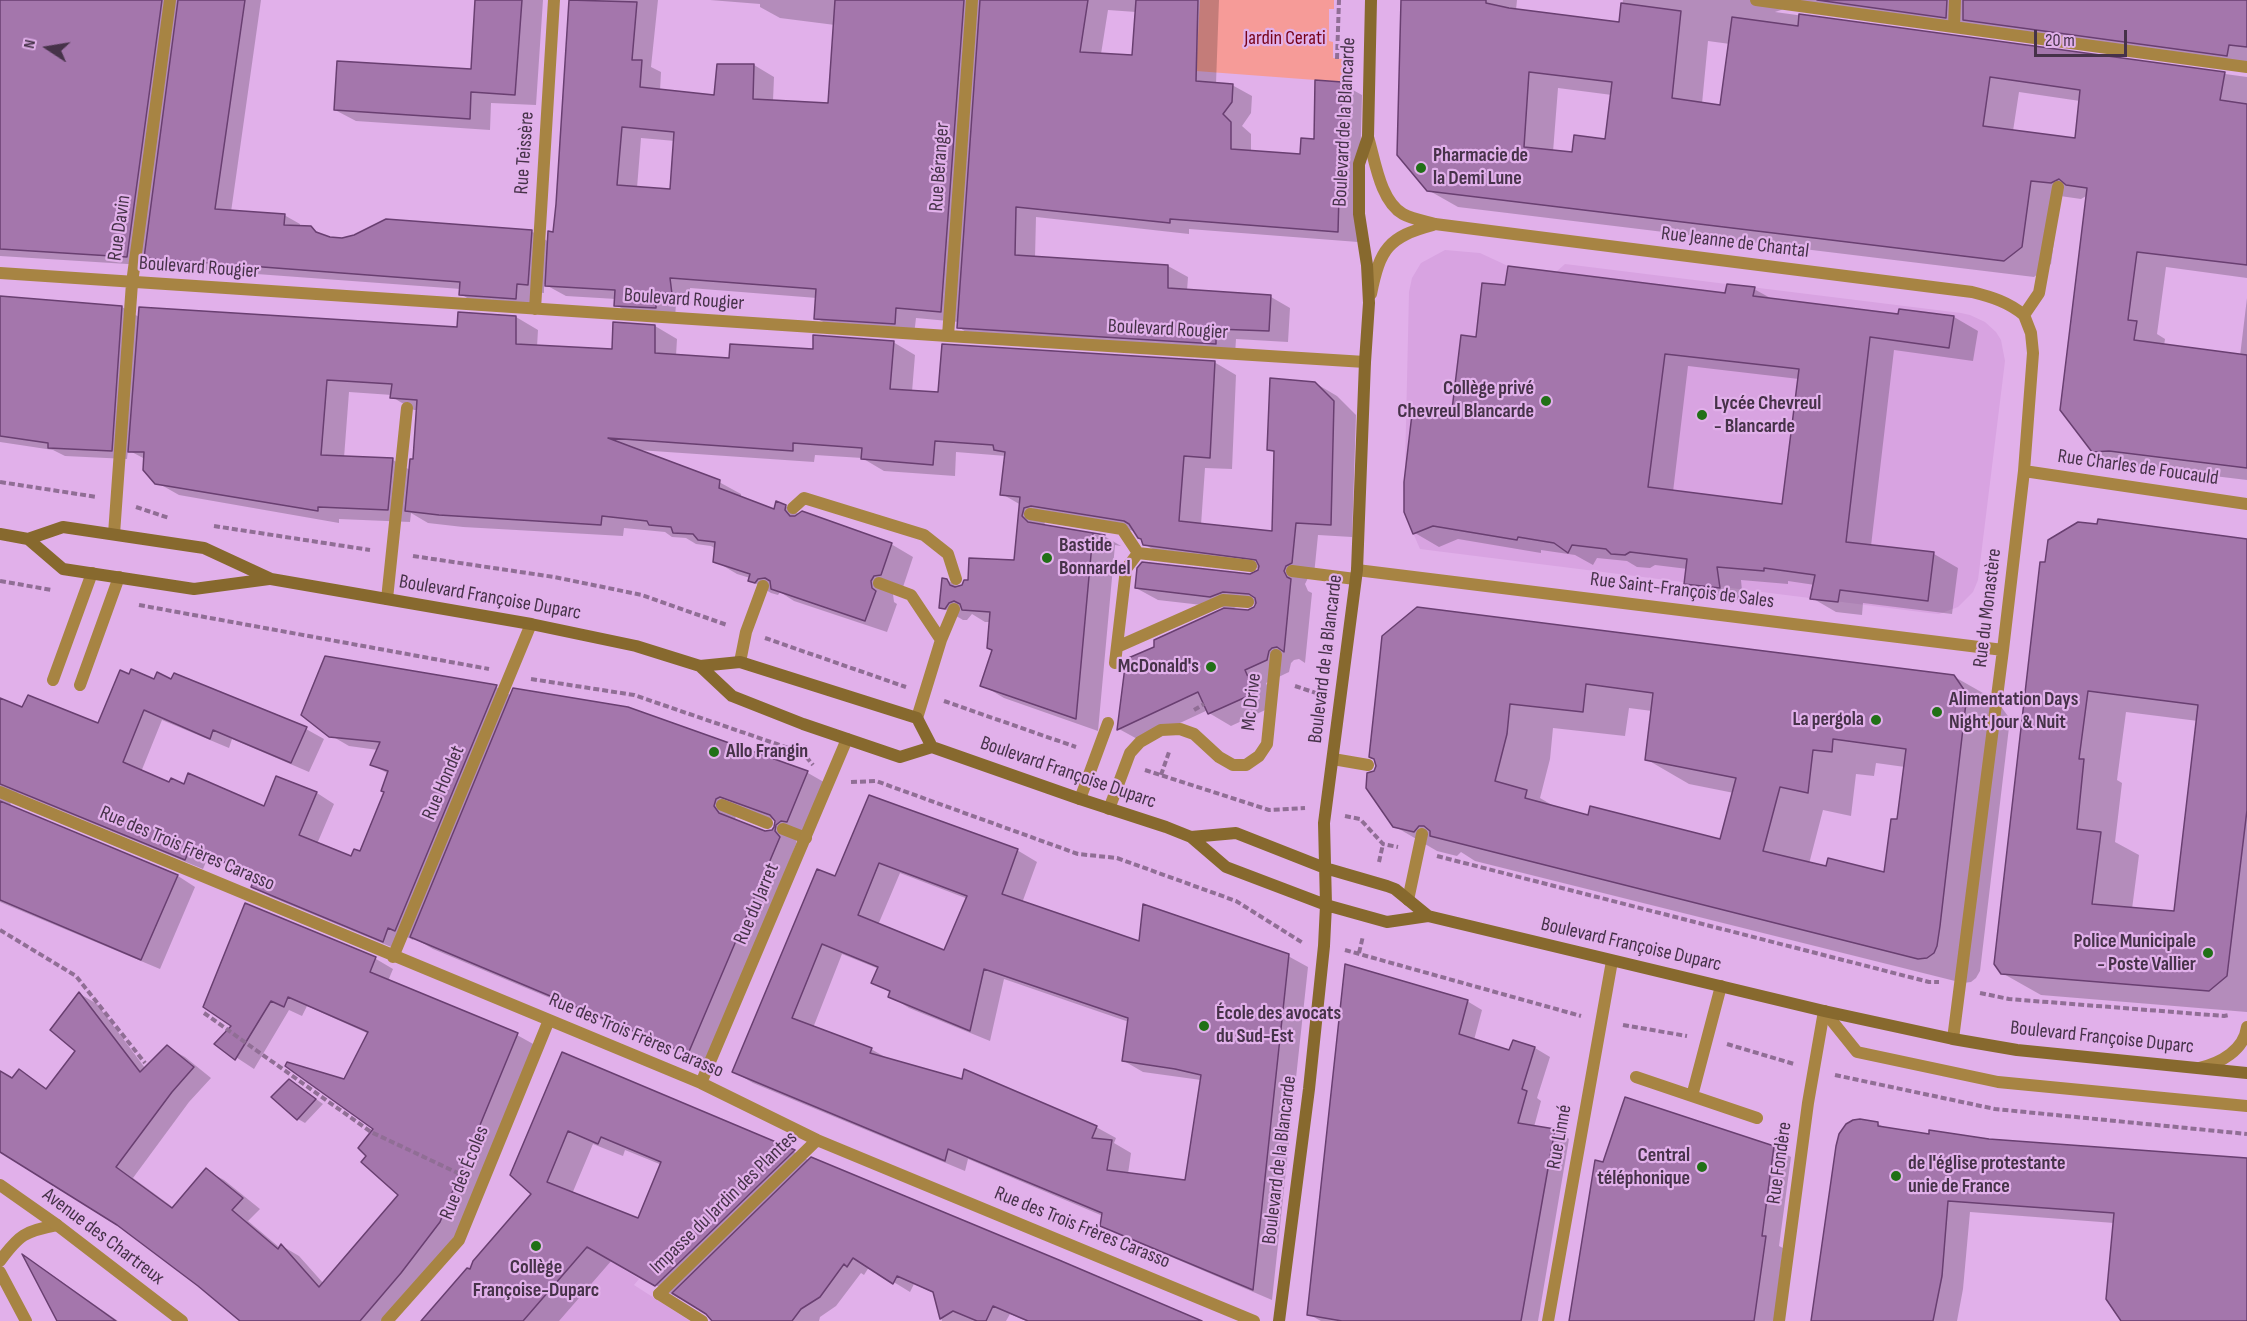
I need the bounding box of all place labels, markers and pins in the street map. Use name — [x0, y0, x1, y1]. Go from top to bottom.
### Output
place label: Pharmacie de la Demi Lune — [1433, 144, 1528, 191]
marker: Pharmacie de la Demi Lune — [1414, 161, 1428, 175]
place label: Collège privé Chevreul Blancarde — [1397, 377, 1534, 424]
place label: Lycée Chevreul - Blancarde — [1714, 392, 1821, 439]
marker: Collège privé Chevreul Blancarde — [1539, 394, 1553, 408]
marker: Lycée Chevreul - Blancarde — [1695, 408, 1709, 422]
place label: Bastide Bonnardel — [1059, 534, 1130, 581]
marker: Bastide Bonnardel — [1040, 551, 1054, 565]
place label: McDonald's — [1118, 655, 1199, 679]
marker: McDonald's — [1204, 660, 1218, 674]
place label: Alimentation Days Night Jour & Nuit — [1949, 688, 2078, 735]
marker: Alimentation Days Night Jour & Nuit — [1930, 705, 1944, 719]
place label: La pergola — [1793, 708, 1864, 732]
marker: La pergola — [1869, 713, 1883, 727]
place label: Allo Frangin — [726, 740, 808, 764]
marker: Allo Frangin — [707, 745, 721, 759]
place label: Police Municipale - Poste Vallier — [2074, 930, 2196, 977]
marker: Police Municipale - Poste Vallier — [2201, 946, 2215, 960]
place label: École des avocats du Sud-Est — [1216, 1002, 1341, 1049]
marker: École des avocats du Sud-Est — [1197, 1019, 1211, 1033]
place label: Central téléphonique — [1597, 1144, 1690, 1191]
place label: de l'église protestante unie de France — [1908, 1152, 2066, 1199]
marker: Central téléphonique — [1695, 1160, 1709, 1174]
marker: de l'église protestante unie de France — [1889, 1169, 1903, 1183]
marker: Collège Françoise-Duparc — [529, 1239, 543, 1253]
place label: Collège Françoise-Duparc — [473, 1256, 599, 1303]

